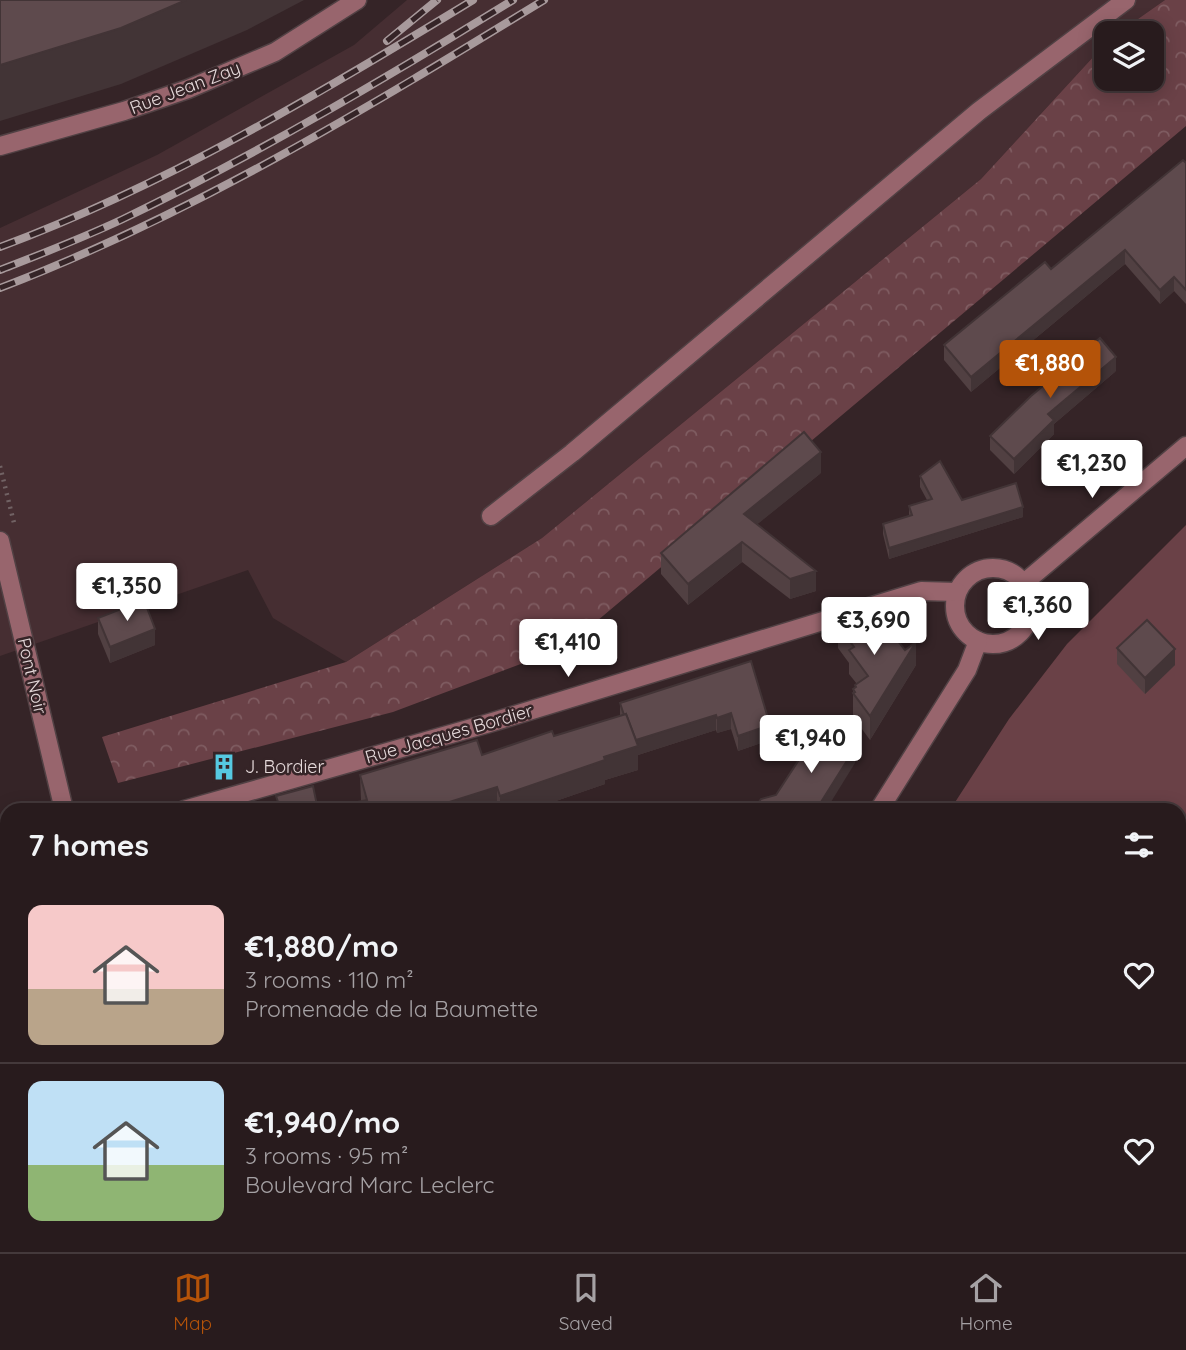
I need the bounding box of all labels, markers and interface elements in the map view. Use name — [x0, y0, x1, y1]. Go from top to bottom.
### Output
map controls — [1094, 21, 1164, 91]
button: layers — [1094, 21, 1164, 91]
street label: Rue Jean Zay — [126, 56, 243, 119]
pin: €1,880 — [993, 340, 1107, 400]
text: €1,880 — [1015, 348, 1085, 377]
pin: €1,230 — [1035, 440, 1149, 500]
text: €1,230 — [1057, 448, 1127, 477]
pin: €1,350 — [70, 564, 184, 623]
text: €1,350 — [92, 571, 162, 600]
pin: €1,360 — [981, 582, 1095, 642]
text: €1,360 — [1004, 590, 1072, 619]
pin: €3,690 — [817, 598, 931, 657]
text: €3,690 — [837, 605, 911, 634]
pin: €1,410 — [511, 620, 625, 679]
text: €1,410 — [535, 627, 601, 656]
street label: Pont Noir — [13, 635, 52, 716]
street label: Rue Jacques Bordier — [362, 699, 535, 768]
pin: €1,940 — [754, 716, 868, 775]
text: €1,940 — [776, 723, 846, 752]
building icon: J. Bordier — [209, 752, 239, 782]
place label: J. Bordier — [245, 755, 325, 778]
text: 7 homes — [28, 826, 149, 864]
icon: filters — [1120, 826, 1158, 864]
text: €1,880/mo — [245, 927, 398, 965]
icon: home — [84, 933, 168, 1017]
icon: heart — [1120, 956, 1158, 994]
text: 3 rooms · 110 m² — [245, 965, 414, 994]
text: Promenade de la Baumette — [245, 994, 538, 1023]
text: €1,940/mo — [245, 1103, 400, 1141]
icon: home — [84, 1109, 168, 1193]
icon: heart — [1120, 1132, 1158, 1170]
text: 3 rooms · 95 m² — [245, 1141, 408, 1170]
text: Boulevard Marc Leclerc — [245, 1170, 494, 1199]
tab: Map — [173, 1269, 212, 1335]
tab: Saved — [559, 1269, 613, 1335]
tab: Home — [959, 1269, 1013, 1335]

